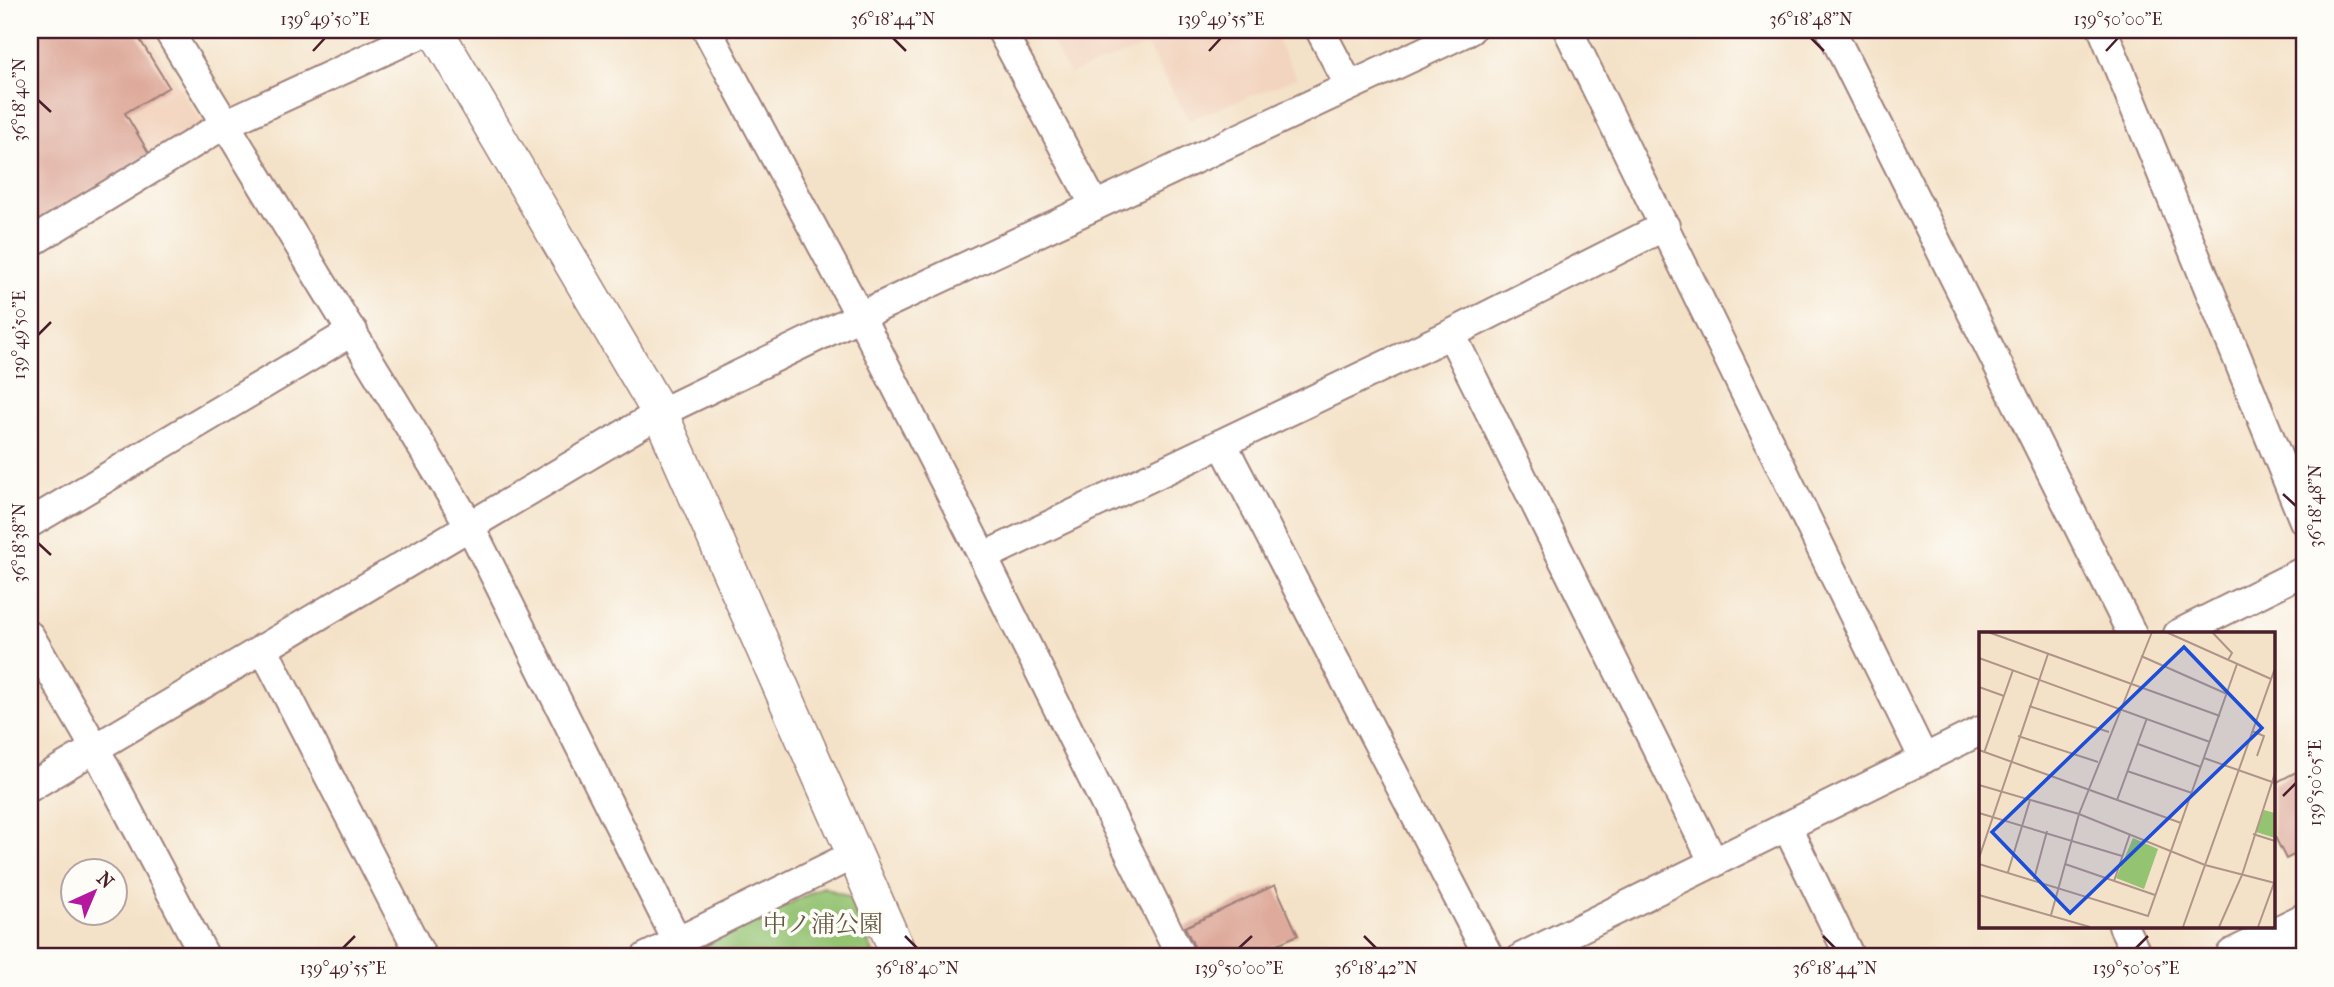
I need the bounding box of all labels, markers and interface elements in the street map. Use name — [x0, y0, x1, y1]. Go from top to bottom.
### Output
text: 139°49'50"E — [280, 9, 370, 30]
text: 36°18'44"N — [850, 9, 936, 30]
text: 139°49'55"E — [1177, 9, 1265, 30]
text: 36°18'48"N — [1769, 9, 1853, 30]
text: 139°50'00"E — [2073, 9, 2163, 30]
text: 36°18'40"N — [9, 58, 30, 142]
text: 139°49'50"E — [9, 290, 30, 380]
text: 36°18'48"N — [2305, 464, 2326, 548]
text: 36°18'38"N — [9, 503, 30, 583]
inset map — [1979, 632, 2274, 928]
text: 139°50'05"E — [2305, 739, 2326, 827]
north arrow — [60, 858, 130, 928]
text: N — [92, 868, 118, 894]
park label: 中ノ浦公園 — [763, 910, 883, 938]
text: 139°49'55"E — [299, 958, 387, 979]
text: 36°18'40"N — [875, 958, 959, 979]
text: 139°50'00"E — [1194, 958, 1284, 979]
text: 36°18'42"N — [1334, 958, 1418, 979]
text: 36°18'44"N — [1792, 958, 1878, 979]
text: 139°50'05"E — [2092, 958, 2180, 979]

